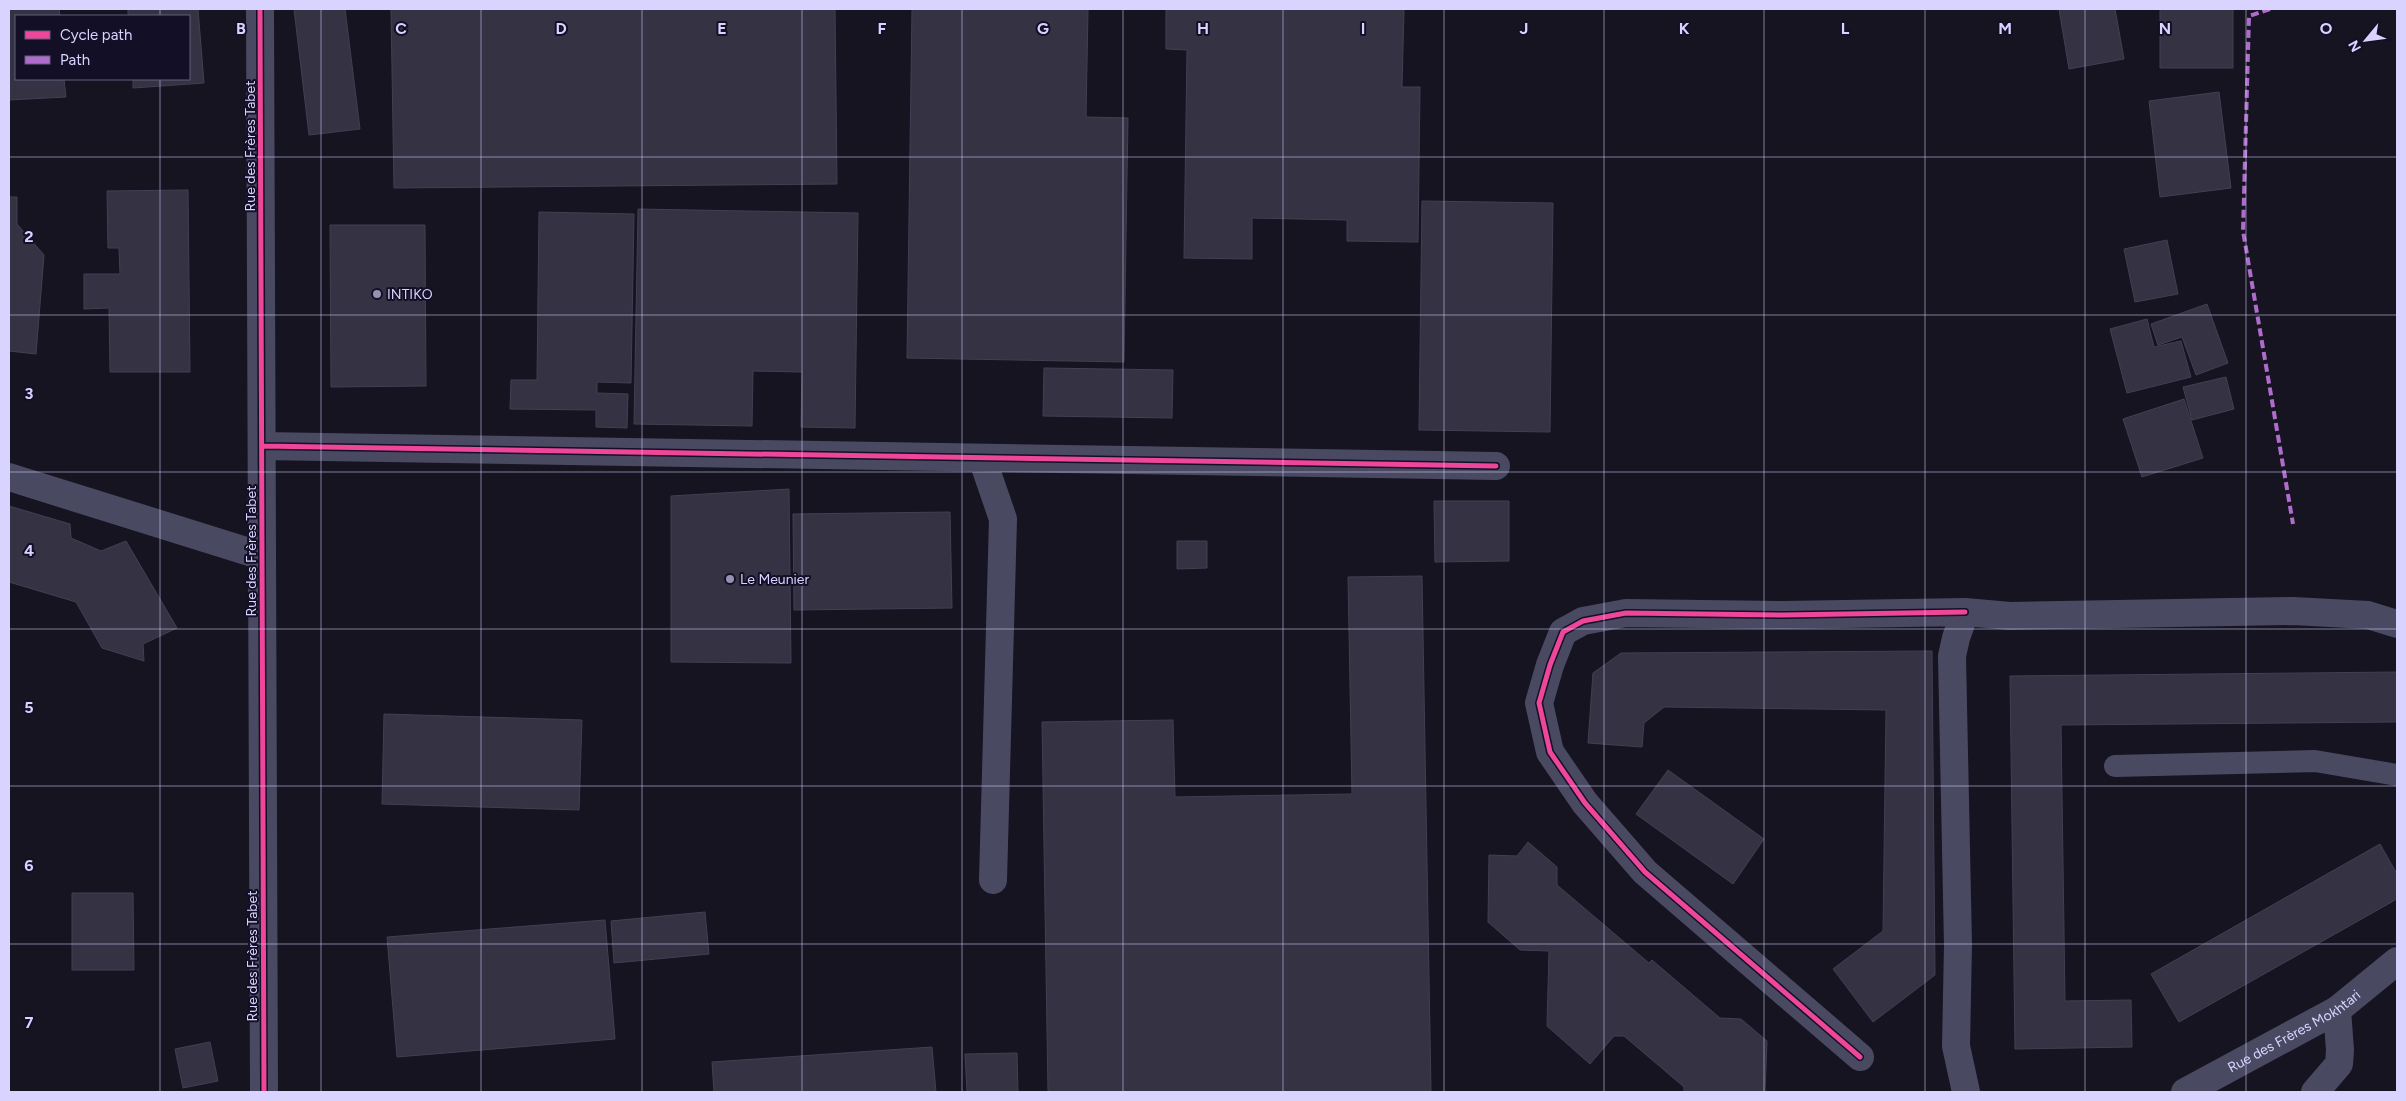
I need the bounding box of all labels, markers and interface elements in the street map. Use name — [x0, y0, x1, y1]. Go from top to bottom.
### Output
legend — [15, 15, 190, 80]
north arrow — [2341, 15, 2391, 65]
text: B — [236, 19, 246, 38]
text: C — [395, 19, 407, 38]
text: D — [555, 19, 567, 38]
text: E — [717, 19, 727, 38]
text: F — [878, 19, 887, 38]
text: G — [1037, 19, 1049, 38]
text: H — [1197, 19, 1209, 38]
text: I — [1361, 19, 1365, 38]
text: J — [1520, 19, 1528, 38]
text: K — [1679, 19, 1690, 38]
text: L — [1841, 19, 1850, 38]
text: M — [1998, 19, 2012, 38]
text: N — [2159, 19, 2171, 38]
text: O — [2320, 19, 2333, 38]
text: Cycle path — [60, 26, 132, 44]
text: N — [2345, 37, 2365, 55]
text: Path — [60, 51, 90, 69]
street label: Rue des Frères Tabet — [242, 81, 259, 211]
text: 2 — [24, 227, 34, 246]
place label: INTIKO — [387, 286, 433, 303]
marker: INTIKO — [371, 288, 383, 300]
text: 3 — [25, 384, 34, 403]
street label: Rue des Frères Tabet — [243, 486, 260, 616]
text: 4 — [24, 541, 34, 560]
place label: Le Meunier — [740, 571, 809, 588]
marker: Le Meunier — [724, 573, 736, 585]
text: 5 — [24, 698, 34, 717]
text: 6 — [24, 856, 34, 875]
street label: Rue des Frères Tabet — [244, 891, 261, 1021]
street label: Rue des Frères Mokhtari — [2225, 986, 2364, 1076]
text: 7 — [25, 1013, 34, 1032]

